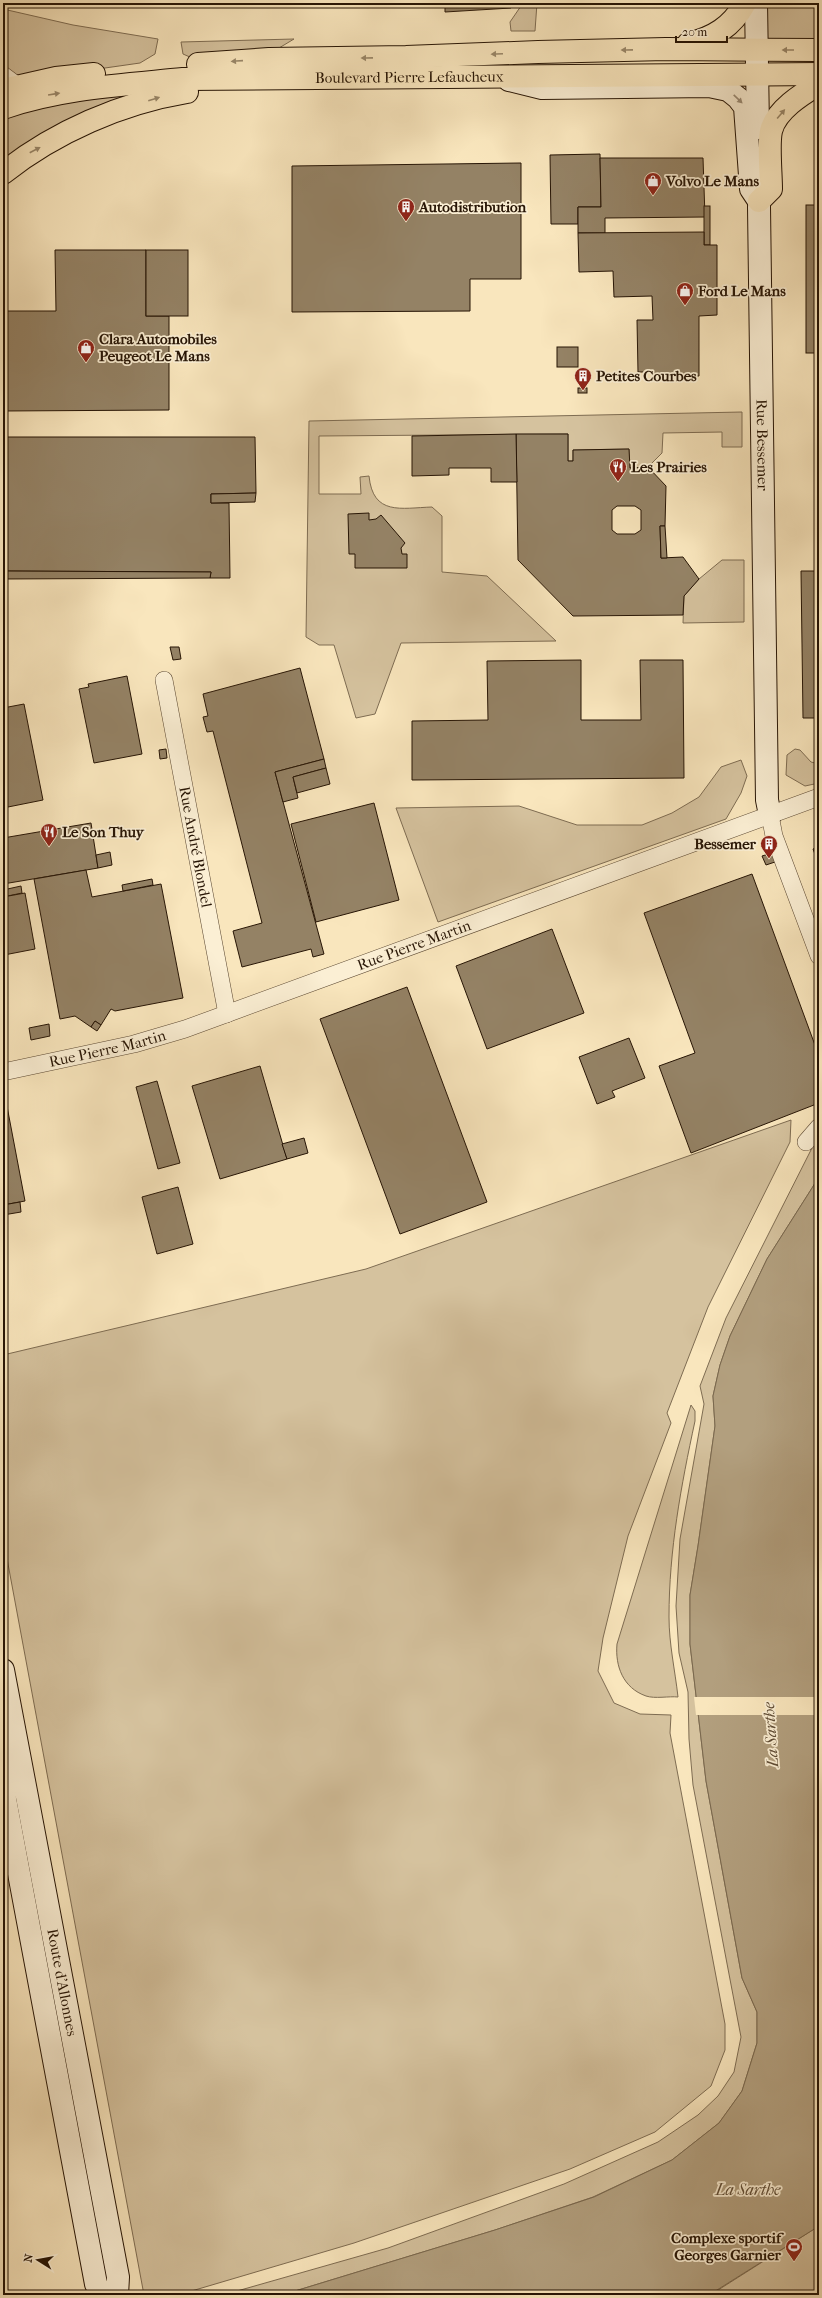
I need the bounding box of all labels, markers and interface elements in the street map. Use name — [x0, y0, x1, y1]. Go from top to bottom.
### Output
scale bar — [676, 18, 727, 44]
text: 20 m — [682, 25, 707, 39]
one-way arrow — [620, 47, 633, 53]
one-way arrow — [781, 47, 794, 53]
one-way arrow — [491, 50, 503, 57]
one-way arrow — [360, 55, 373, 61]
one-way arrow — [231, 57, 243, 64]
street label: Boulevard Pierre Lefaucheux — [315, 67, 504, 87]
one-way arrow — [48, 91, 60, 97]
one-way arrow — [733, 94, 743, 104]
one-way arrow — [148, 95, 160, 101]
one-way arrow — [777, 109, 786, 119]
one-way arrow — [29, 147, 41, 154]
shop icon: Volvo Le Mans — [643, 171, 663, 196]
place label: Volvo Le Mans — [665, 172, 759, 190]
building icon: Autodistribution — [396, 197, 416, 222]
place label: Autodistribution — [418, 198, 527, 216]
shop icon: Ford Le Mans — [675, 281, 695, 306]
place label: Ford Le Mans — [697, 282, 786, 300]
place label: Clara Automobiles Peugeot Le Mans — [99, 330, 217, 365]
shop icon: Clara Automobiles Peugeot Le Mans — [76, 338, 96, 363]
building icon: Petites Courbes — [573, 366, 593, 391]
place label: Petites Courbes — [596, 367, 697, 385]
street label: Rue Bessemer — [753, 399, 772, 492]
restaurant icon: Les Prairies — [608, 457, 628, 482]
place label: Les Prairies — [631, 458, 707, 476]
street label: Rue André Blondel — [175, 785, 216, 909]
restaurant icon: Le Son Thuy — [39, 822, 59, 847]
place label: Le Son Thuy — [62, 823, 145, 841]
building icon: Bessemer — [759, 834, 779, 859]
place label: Bessemer — [694, 835, 757, 853]
street label: Rue Pierre Martin — [355, 916, 474, 974]
street label: Rue Pierre Martin — [47, 1026, 168, 1071]
water label: La Sarthe — [759, 1701, 782, 1769]
street label: Route d'Allonnes — [43, 1927, 81, 2038]
water label: La Sarthe — [714, 2180, 781, 2199]
place label: Complexe sportif Georges Garnier — [671, 2229, 785, 2264]
sports icon: Complexe sportif Georges Garnier — [784, 2237, 804, 2262]
north arrow — [18, 2240, 58, 2280]
text: N — [21, 2252, 36, 2264]

